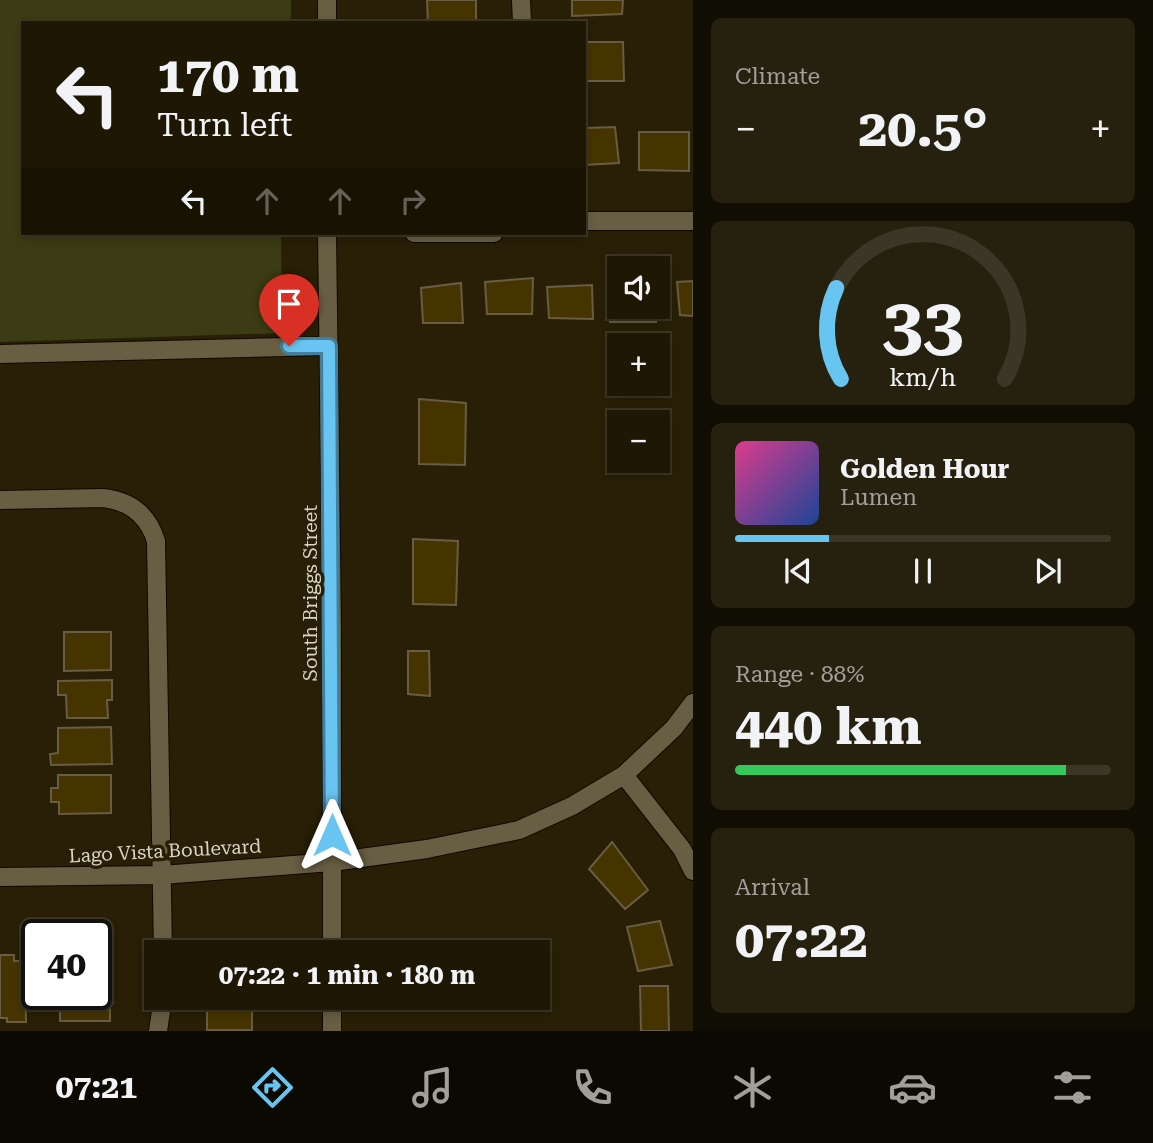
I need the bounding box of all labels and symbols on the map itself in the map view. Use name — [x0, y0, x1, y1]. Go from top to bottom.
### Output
pin — [259, 274, 319, 346]
street label: South Briggs Street — [299, 505, 322, 681]
position arrow — [295, 798, 369, 872]
street label: Lago Vista Boulevard — [68, 834, 262, 868]
speed limit sign: 40 — [21, 919, 112, 1010]

